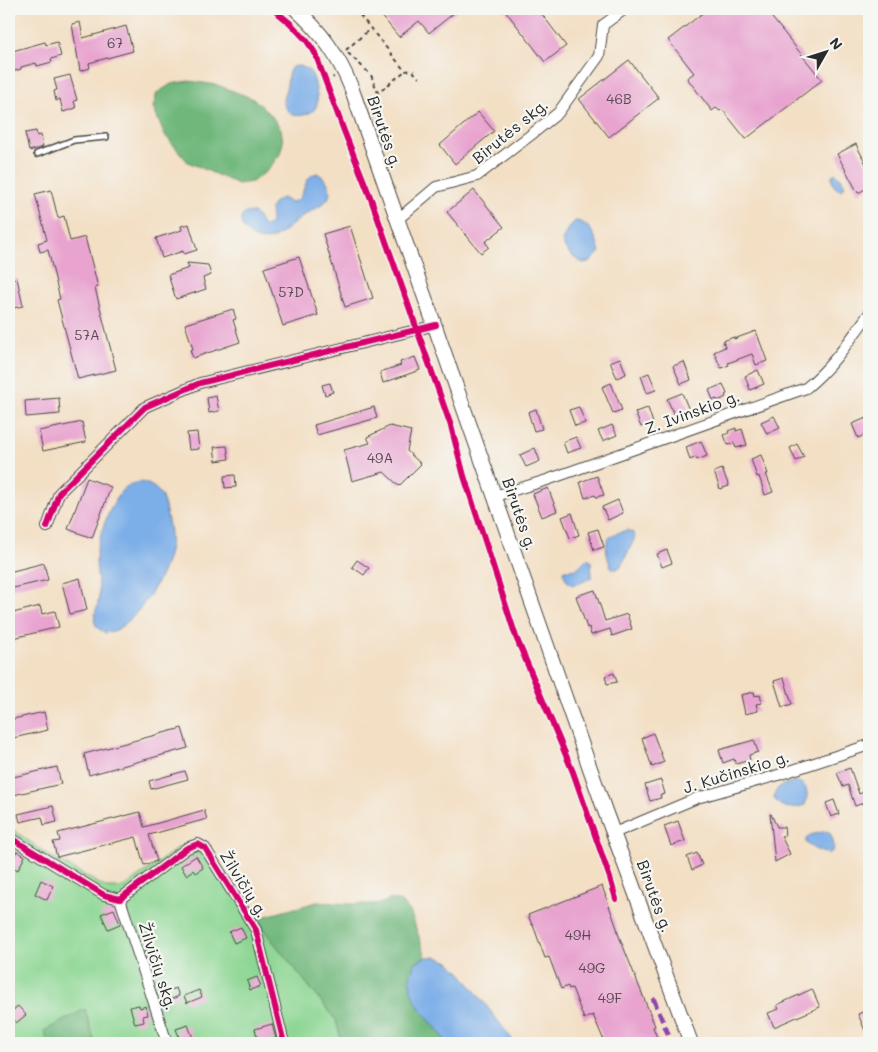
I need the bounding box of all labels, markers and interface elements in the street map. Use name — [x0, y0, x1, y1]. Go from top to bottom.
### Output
north arrow — [800, 28, 850, 78]
house number: 67 — [107, 33, 123, 52]
text: N — [826, 33, 847, 54]
house number: 46B — [606, 89, 632, 108]
street label: Birutės g. — [363, 93, 408, 171]
street label: Birutės skg. — [467, 93, 552, 168]
house number: 57D — [278, 282, 304, 301]
house number: 57A — [74, 325, 100, 344]
street label: Z. Ivinskio g. — [641, 385, 742, 438]
house number: 49A — [367, 448, 393, 467]
street label: Birutės g. — [498, 475, 543, 553]
street label: J. Kučinskio g. — [680, 745, 792, 798]
street label: Žilvičių g. — [216, 846, 273, 921]
street label: Birutės g. — [633, 857, 678, 935]
street label: Žilvičių skg. — [134, 919, 183, 1013]
house number: 49H — [565, 925, 591, 944]
house number: 49G — [579, 958, 605, 977]
house number: 49F — [598, 988, 622, 1007]

